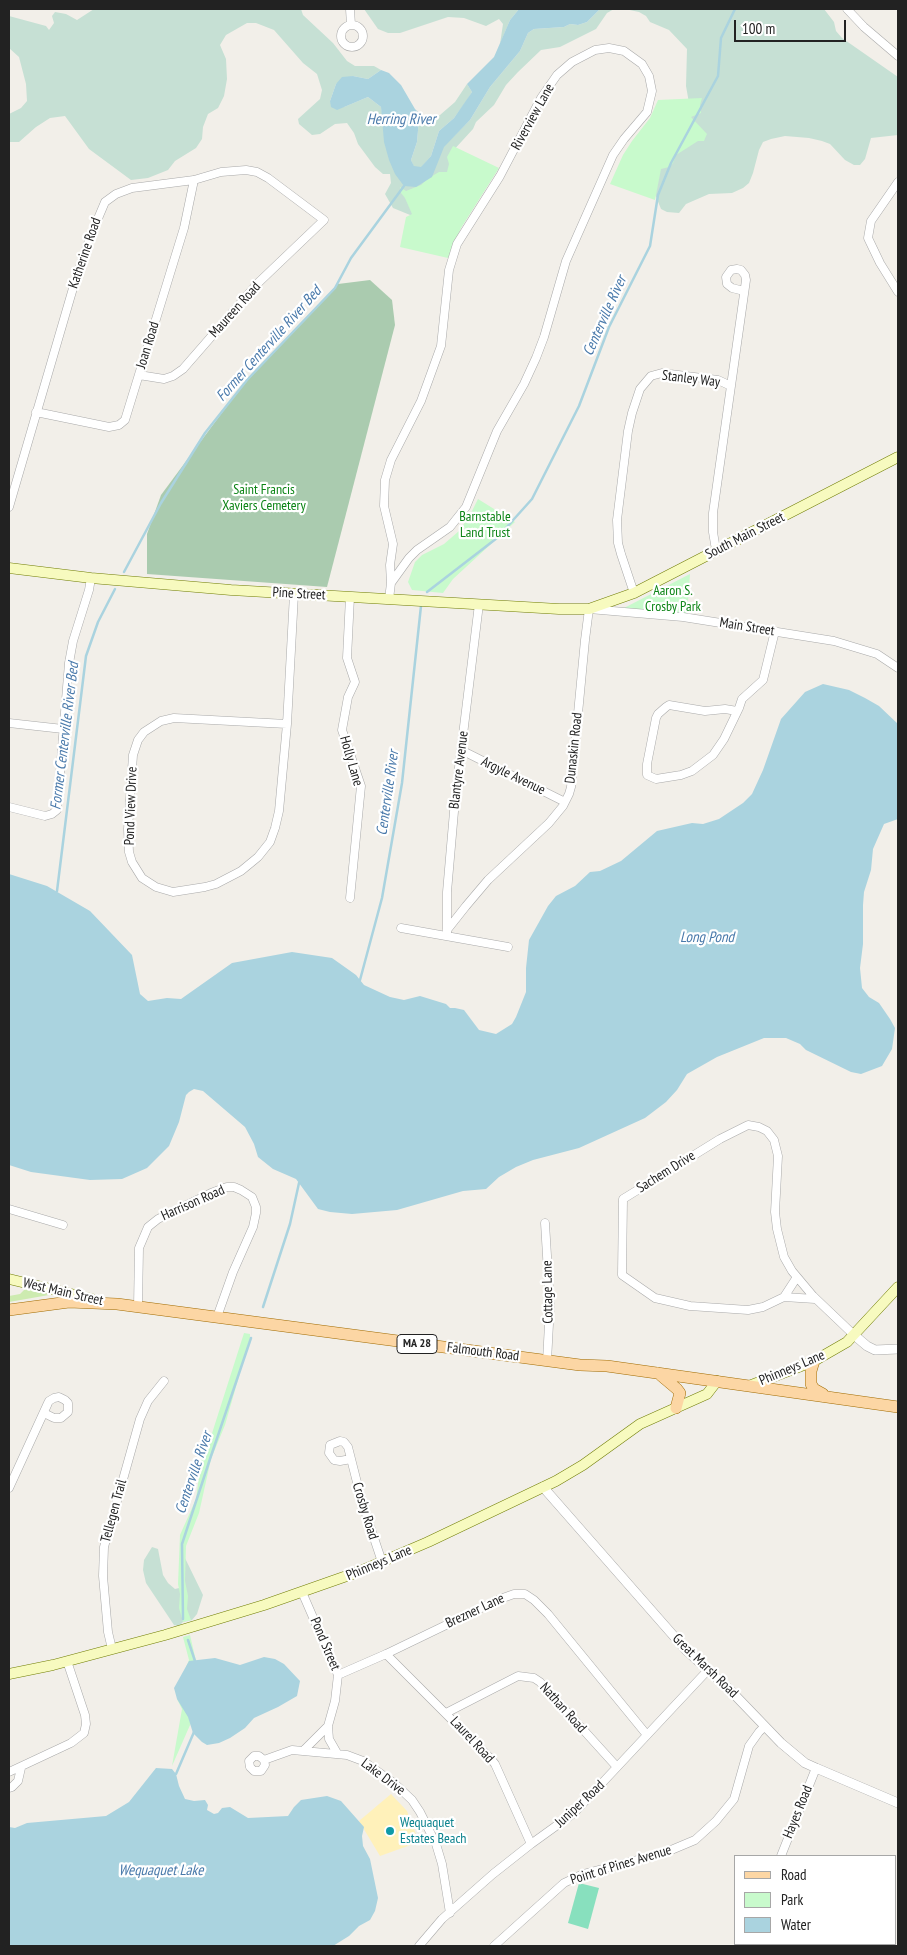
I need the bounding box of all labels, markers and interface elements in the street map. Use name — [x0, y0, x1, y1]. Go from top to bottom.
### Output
scale bar — [737, 10, 850, 42]
text: 100 m — [742, 19, 775, 38]
street label: Riverview Lane — [508, 81, 558, 153]
water label: Herring River — [367, 111, 435, 129]
street label: Katherine Road — [65, 215, 105, 291]
water label: Centerville River — [579, 273, 631, 359]
street label: Maureen Road — [206, 279, 264, 341]
water label: Former Centerville River Bed — [213, 283, 325, 405]
street label: Joan Road — [133, 320, 163, 370]
street label: Stanley Way — [661, 367, 721, 391]
park label: Saint Francis Xaviers Cemetery — [222, 482, 306, 514]
park label: Barnstable Land Trust — [459, 509, 511, 542]
street label: South Main Street — [703, 509, 787, 563]
park label: Aaron S. Crosby Park — [645, 583, 701, 616]
street label: Pine Street — [272, 584, 326, 604]
street label: Main Street — [718, 614, 776, 640]
water label: Former Centerville River Bed — [47, 661, 83, 811]
street label: Dunaskin Road — [562, 712, 586, 784]
street label: Blantyre Avenue — [446, 730, 472, 810]
street label: Holly Lane — [336, 734, 366, 788]
water label: Centerville River — [373, 749, 403, 837]
street label: Argyle Avenue — [478, 753, 548, 799]
street label: Pond View Drive — [121, 766, 141, 846]
water label: Long Pond — [680, 929, 734, 947]
street label: Sachem Drive — [634, 1147, 698, 1197]
street label: Harrison Road — [159, 1182, 227, 1224]
street label: Cottage Lane — [539, 1260, 557, 1324]
street label: West Main Street — [21, 1275, 105, 1309]
road number: MA 28 — [397, 1335, 437, 1354]
street label: Falmouth Road — [446, 1339, 520, 1365]
street label: Phinneys Lane — [757, 1347, 827, 1389]
water label: Centerville River — [172, 1430, 216, 1516]
street label: Tellegen Trail — [98, 1478, 130, 1544]
street label: Crosby Road — [348, 1480, 382, 1542]
street label: Phinneys Lane — [344, 1542, 414, 1584]
street label: Brezner Lane — [443, 1590, 507, 1632]
street label: Pond Street — [306, 1615, 344, 1673]
street label: Great Marsh Road — [669, 1630, 741, 1702]
street label: Nathan Road — [536, 1679, 590, 1737]
street label: Laurel Road — [446, 1713, 498, 1767]
street label: Lake Drive — [358, 1755, 408, 1799]
street label: Juniper Road — [552, 1777, 608, 1831]
street label: Hayes Road — [780, 1783, 816, 1841]
place label: Wequaquet Estates Beach — [400, 1815, 467, 1848]
marker: Wequaquet Estates Beach — [384, 1825, 396, 1837]
street label: Point of Pines Avenue — [568, 1842, 674, 1888]
legend — [734, 1855, 897, 1945]
water label: Wequaquet Lake — [119, 1862, 203, 1880]
text: Road — [781, 1865, 807, 1884]
text: Park — [781, 1890, 803, 1909]
text: Water — [781, 1915, 811, 1934]

